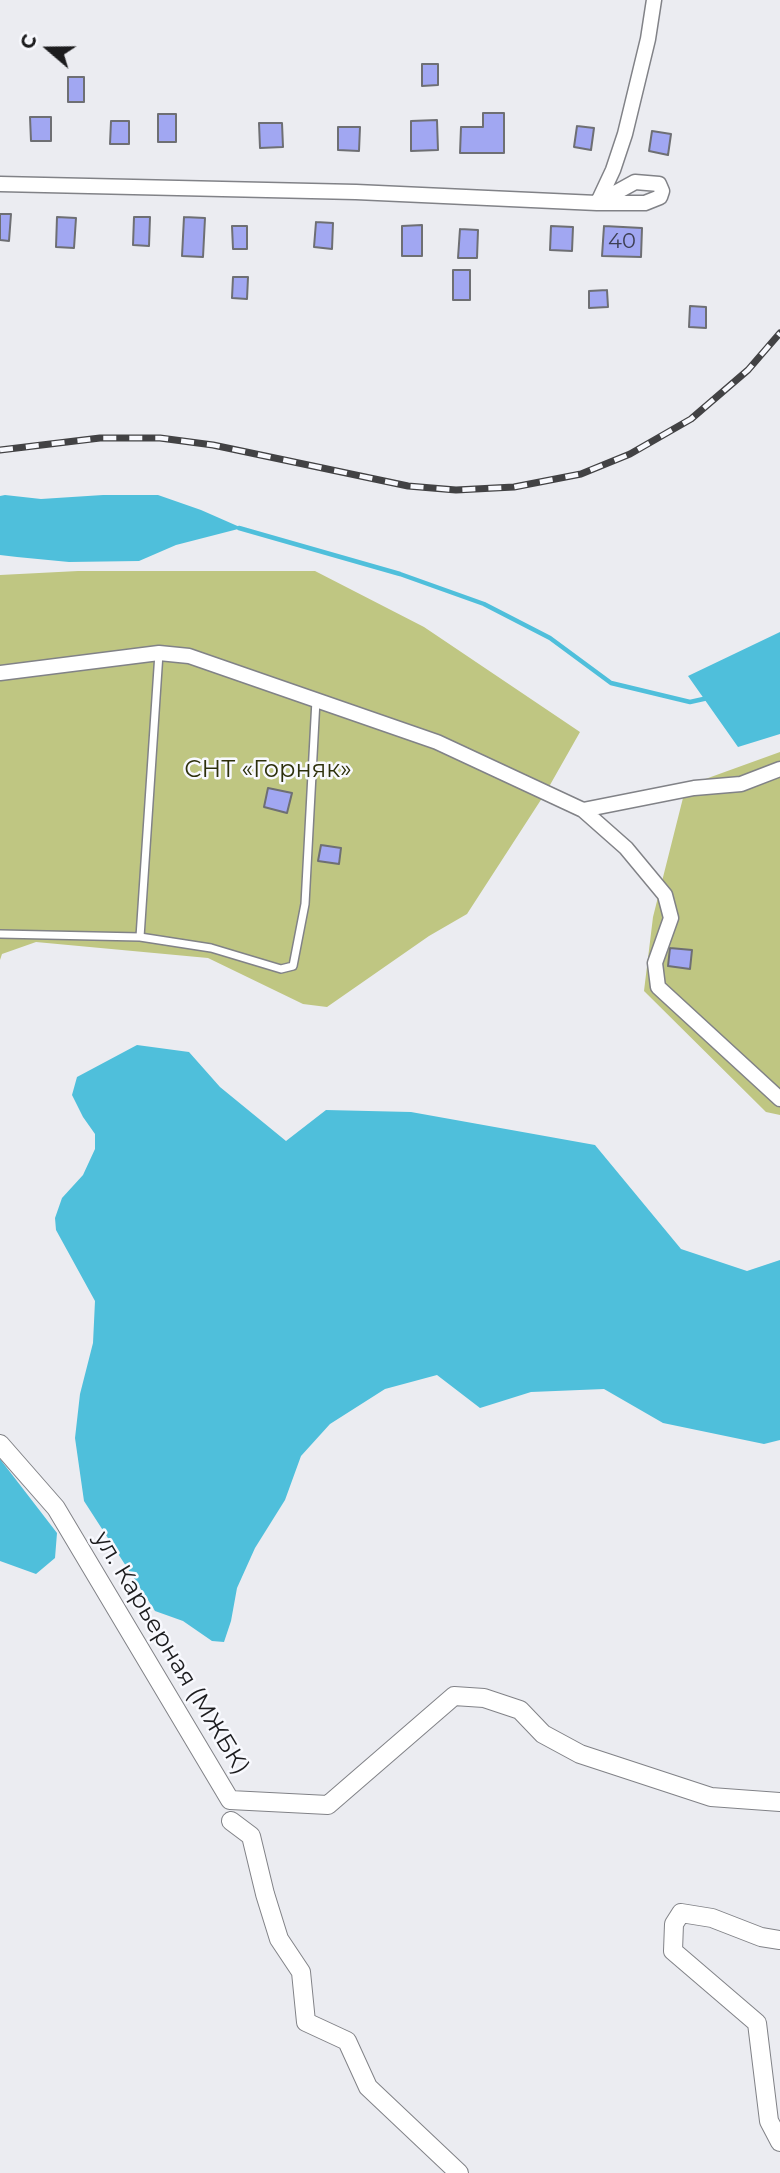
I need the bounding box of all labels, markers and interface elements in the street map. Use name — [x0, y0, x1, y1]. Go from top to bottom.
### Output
north arrow — [14, 14, 84, 84]
text: С — [16, 31, 42, 52]
house number: 40 — [608, 229, 636, 255]
park label: СНТ «Горняк» — [184, 756, 352, 784]
street label: ул. Карьерная (МЖБК) — [87, 1526, 255, 1780]

